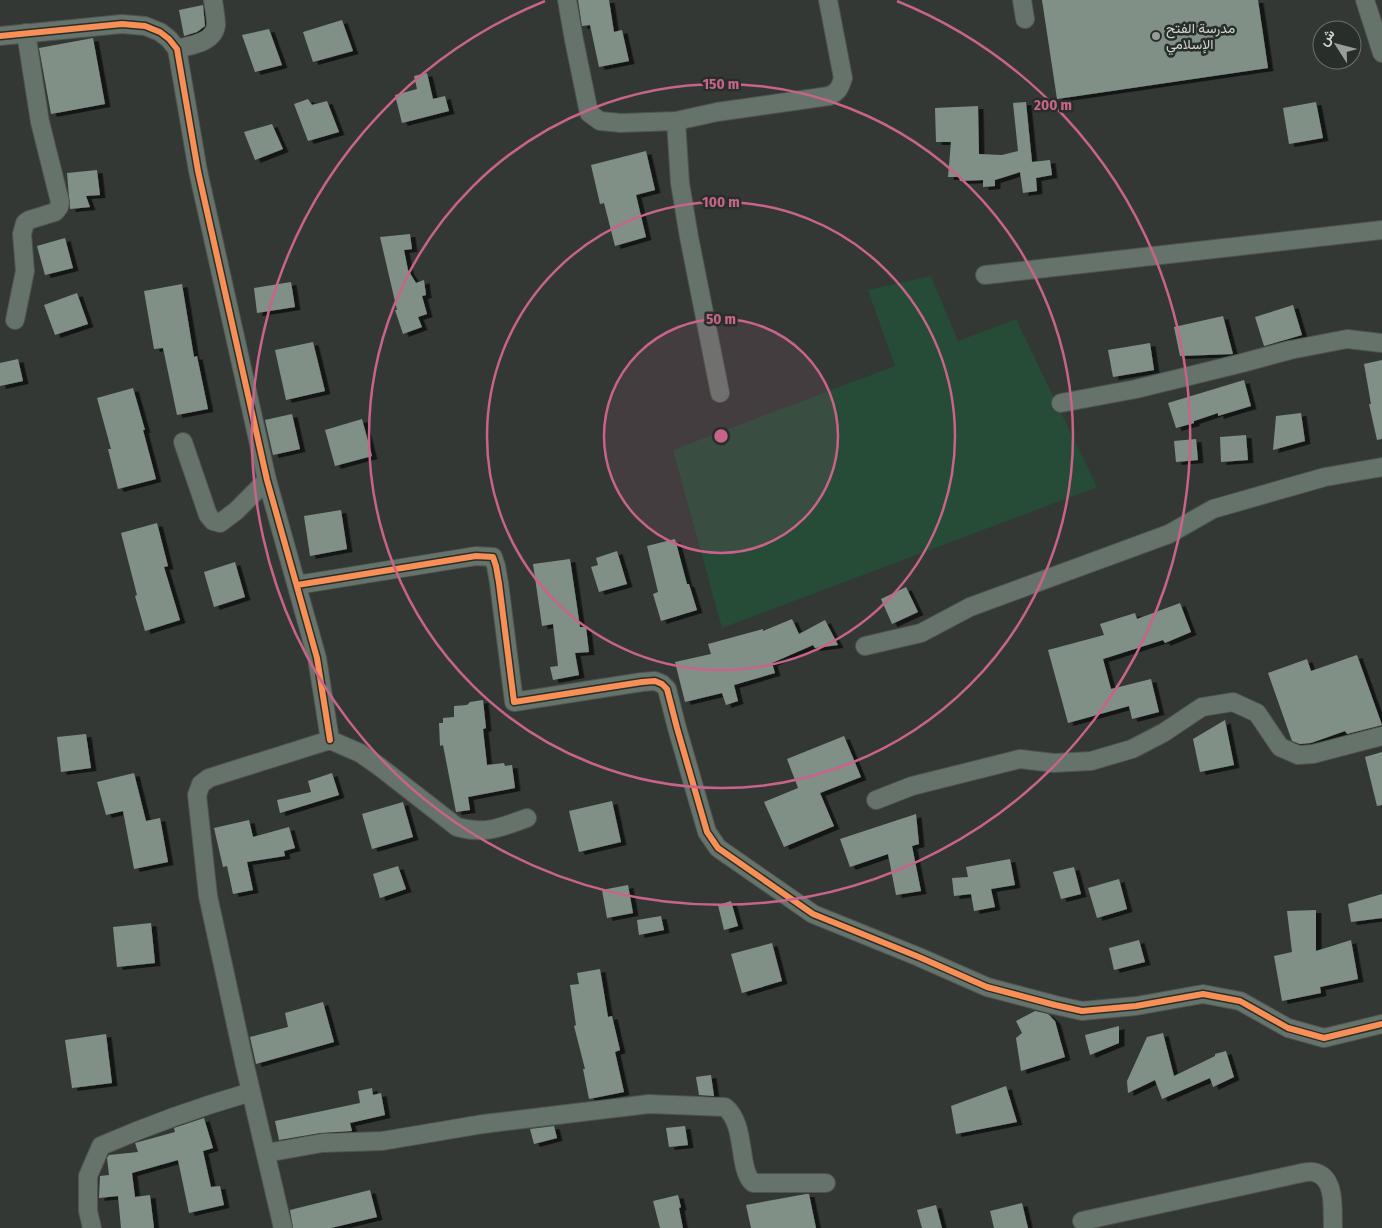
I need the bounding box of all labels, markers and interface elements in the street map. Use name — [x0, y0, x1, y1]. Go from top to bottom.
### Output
place label: مدرسة الفتح الإسلامي — [1166, 20, 1235, 56]
north arrow — [1312, 20, 1362, 70]
text: ش — [1315, 26, 1339, 49]
marker: مدرسة الفتح الإسلامي — [1150, 30, 1162, 42]
text: 150 m — [703, 75, 739, 93]
text: 200 m — [1033, 96, 1072, 114]
text: 100 m — [702, 193, 740, 211]
text: 50 m — [706, 310, 736, 328]
centre of rings — [712, 427, 730, 445]

